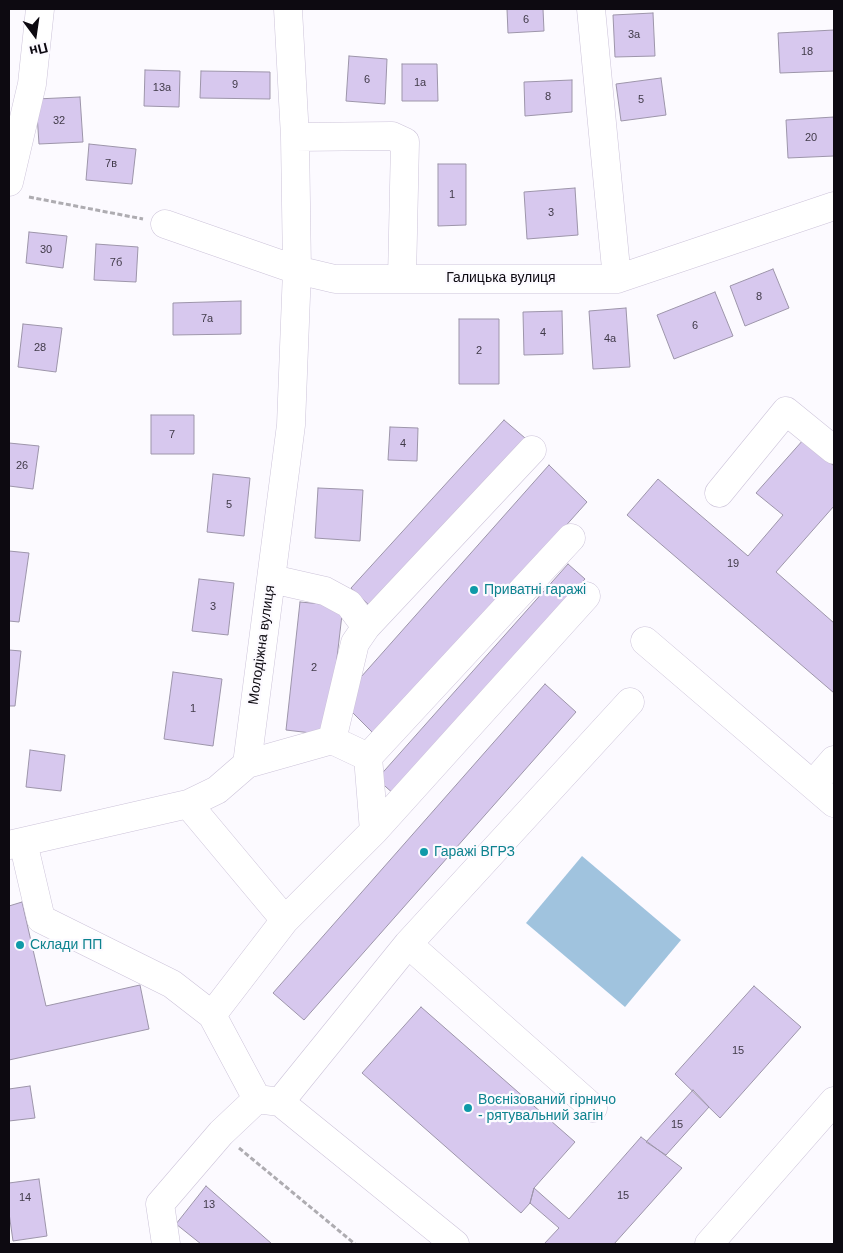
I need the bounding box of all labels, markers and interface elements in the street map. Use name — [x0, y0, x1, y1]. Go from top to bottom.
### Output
north arrow — [10, 10, 60, 60]
house number: 6 — [523, 13, 529, 27]
house number: 3а — [628, 28, 640, 42]
text: Пн — [28, 40, 50, 60]
house number: 18 — [801, 45, 813, 59]
house number: 6 — [364, 73, 370, 87]
house number: 1а — [414, 76, 426, 90]
house number: 9 — [232, 78, 238, 92]
house number: 13а — [153, 81, 171, 95]
house number: 8 — [545, 90, 551, 104]
house number: 5 — [638, 93, 644, 107]
house number: 32 — [53, 114, 65, 128]
house number: 20 — [805, 131, 817, 145]
house number: 7в — [105, 157, 117, 171]
house number: 1 — [449, 188, 455, 202]
house number: 3 — [548, 206, 554, 220]
house number: 30 — [40, 243, 52, 257]
house number: 7б — [110, 256, 122, 270]
street label: Галицька вулиця — [446, 270, 556, 286]
house number: 8 — [756, 290, 762, 304]
house number: 7а — [201, 312, 213, 326]
house number: 6 — [692, 319, 698, 333]
house number: 4 — [540, 326, 546, 340]
house number: 4а — [604, 332, 616, 346]
house number: 28 — [34, 341, 46, 355]
house number: 2 — [476, 344, 482, 358]
house number: 7 — [169, 428, 175, 442]
house number: 4 — [400, 437, 406, 451]
house number: 26 — [16, 459, 28, 473]
house number: 5 — [226, 498, 232, 512]
house number: 19 — [727, 557, 739, 571]
place label: Приватні гаражі — [484, 582, 586, 598]
street label: Молодіжна вулиця — [245, 584, 279, 706]
marker: Приватні гаражі — [468, 584, 480, 596]
house number: 3 — [210, 600, 216, 614]
house number: 2 — [311, 661, 317, 675]
house number: 1 — [190, 702, 196, 716]
place label: Гаражі ВГРЗ — [434, 844, 515, 860]
marker: Гаражі ВГРЗ — [418, 846, 430, 858]
place label: Склади ПП — [30, 937, 102, 953]
marker: Склади ПП — [14, 939, 26, 951]
house number: 15 — [732, 1044, 744, 1058]
place label: Воєнізований гірничо - рятувальний загін — [478, 1092, 616, 1124]
marker: Воєнізований гірничо - рятувальний загін — [462, 1102, 474, 1114]
house number: 15 — [671, 1118, 683, 1132]
house number: 15 — [617, 1189, 629, 1203]
house number: 14 — [19, 1191, 31, 1205]
house number: 13 — [203, 1198, 215, 1212]

